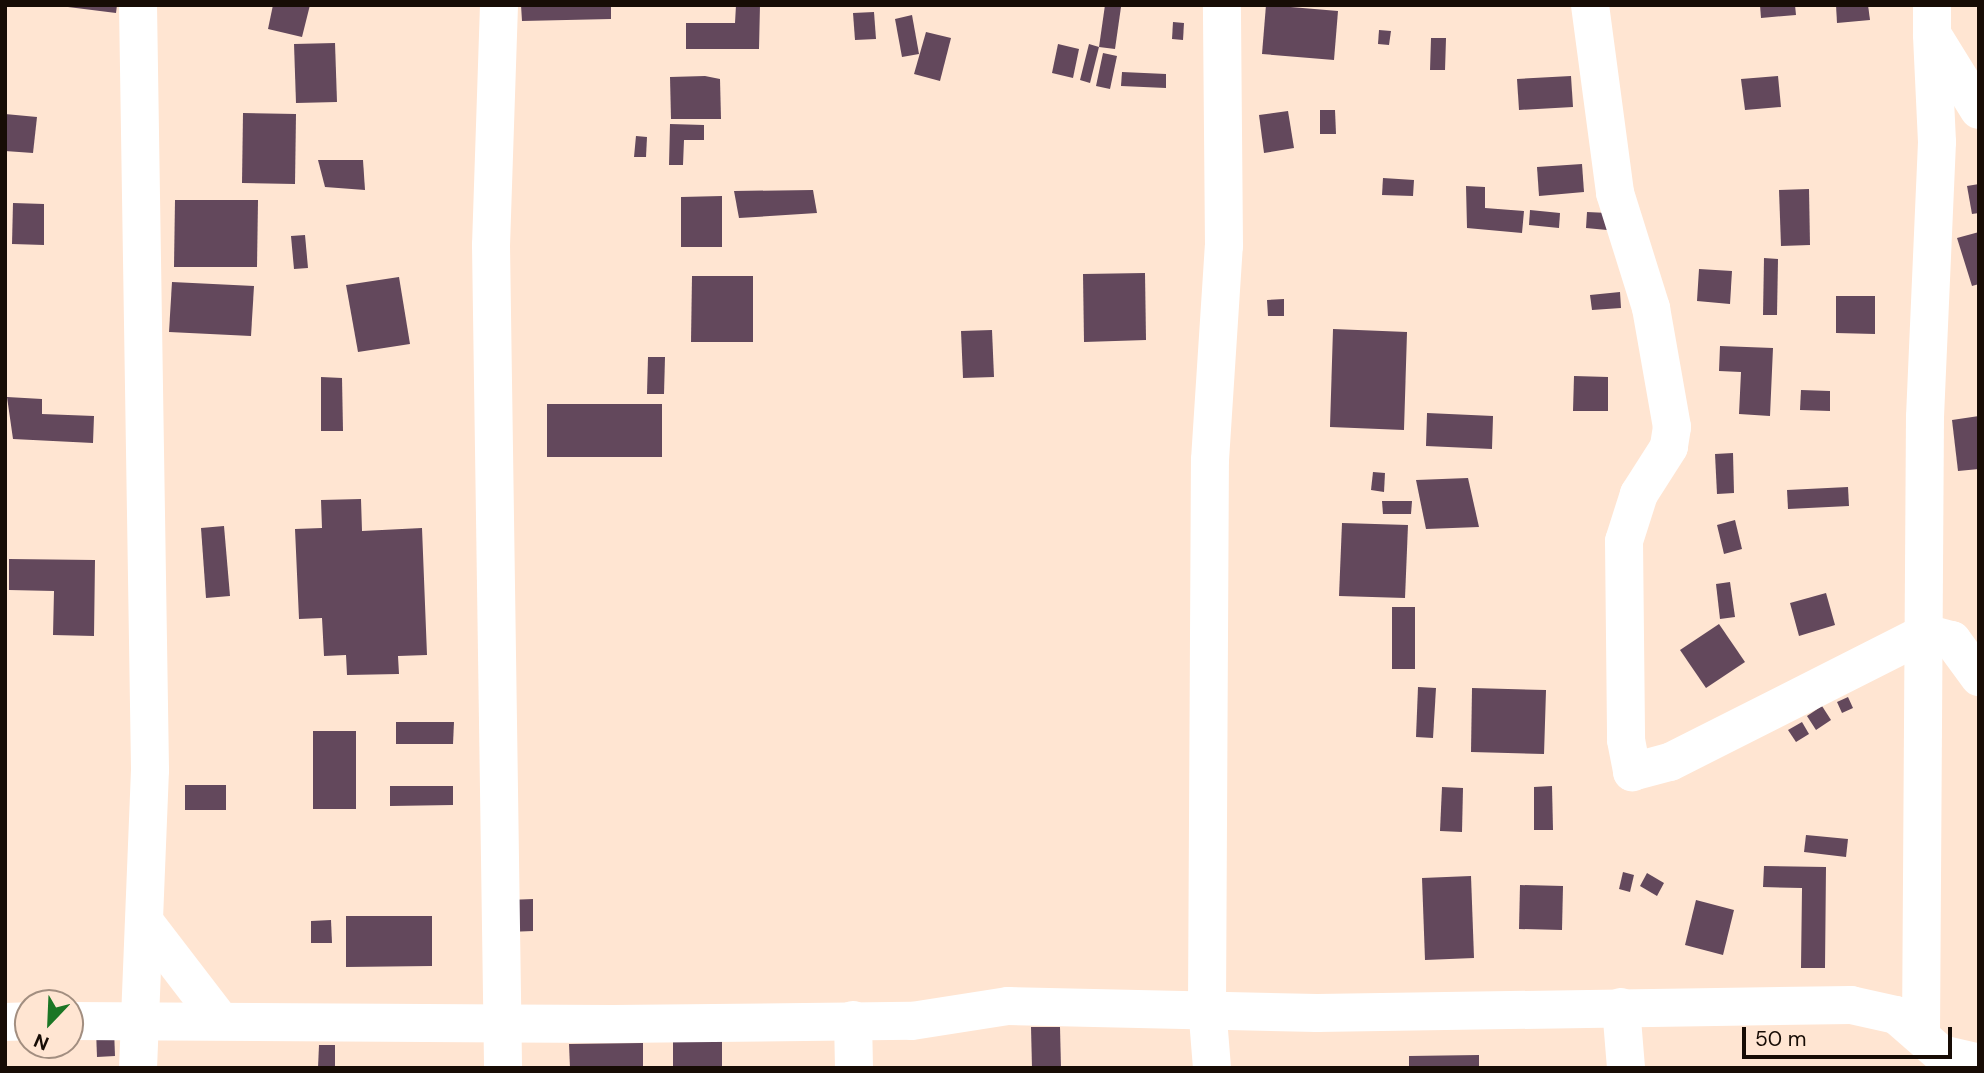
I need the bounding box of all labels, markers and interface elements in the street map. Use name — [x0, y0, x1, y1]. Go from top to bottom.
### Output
north arrow — [14, 989, 84, 1059]
scale bar — [1746, 1014, 1956, 1058]
text: 50 m — [1755, 1025, 1806, 1053]
text: N — [30, 1028, 53, 1056]

